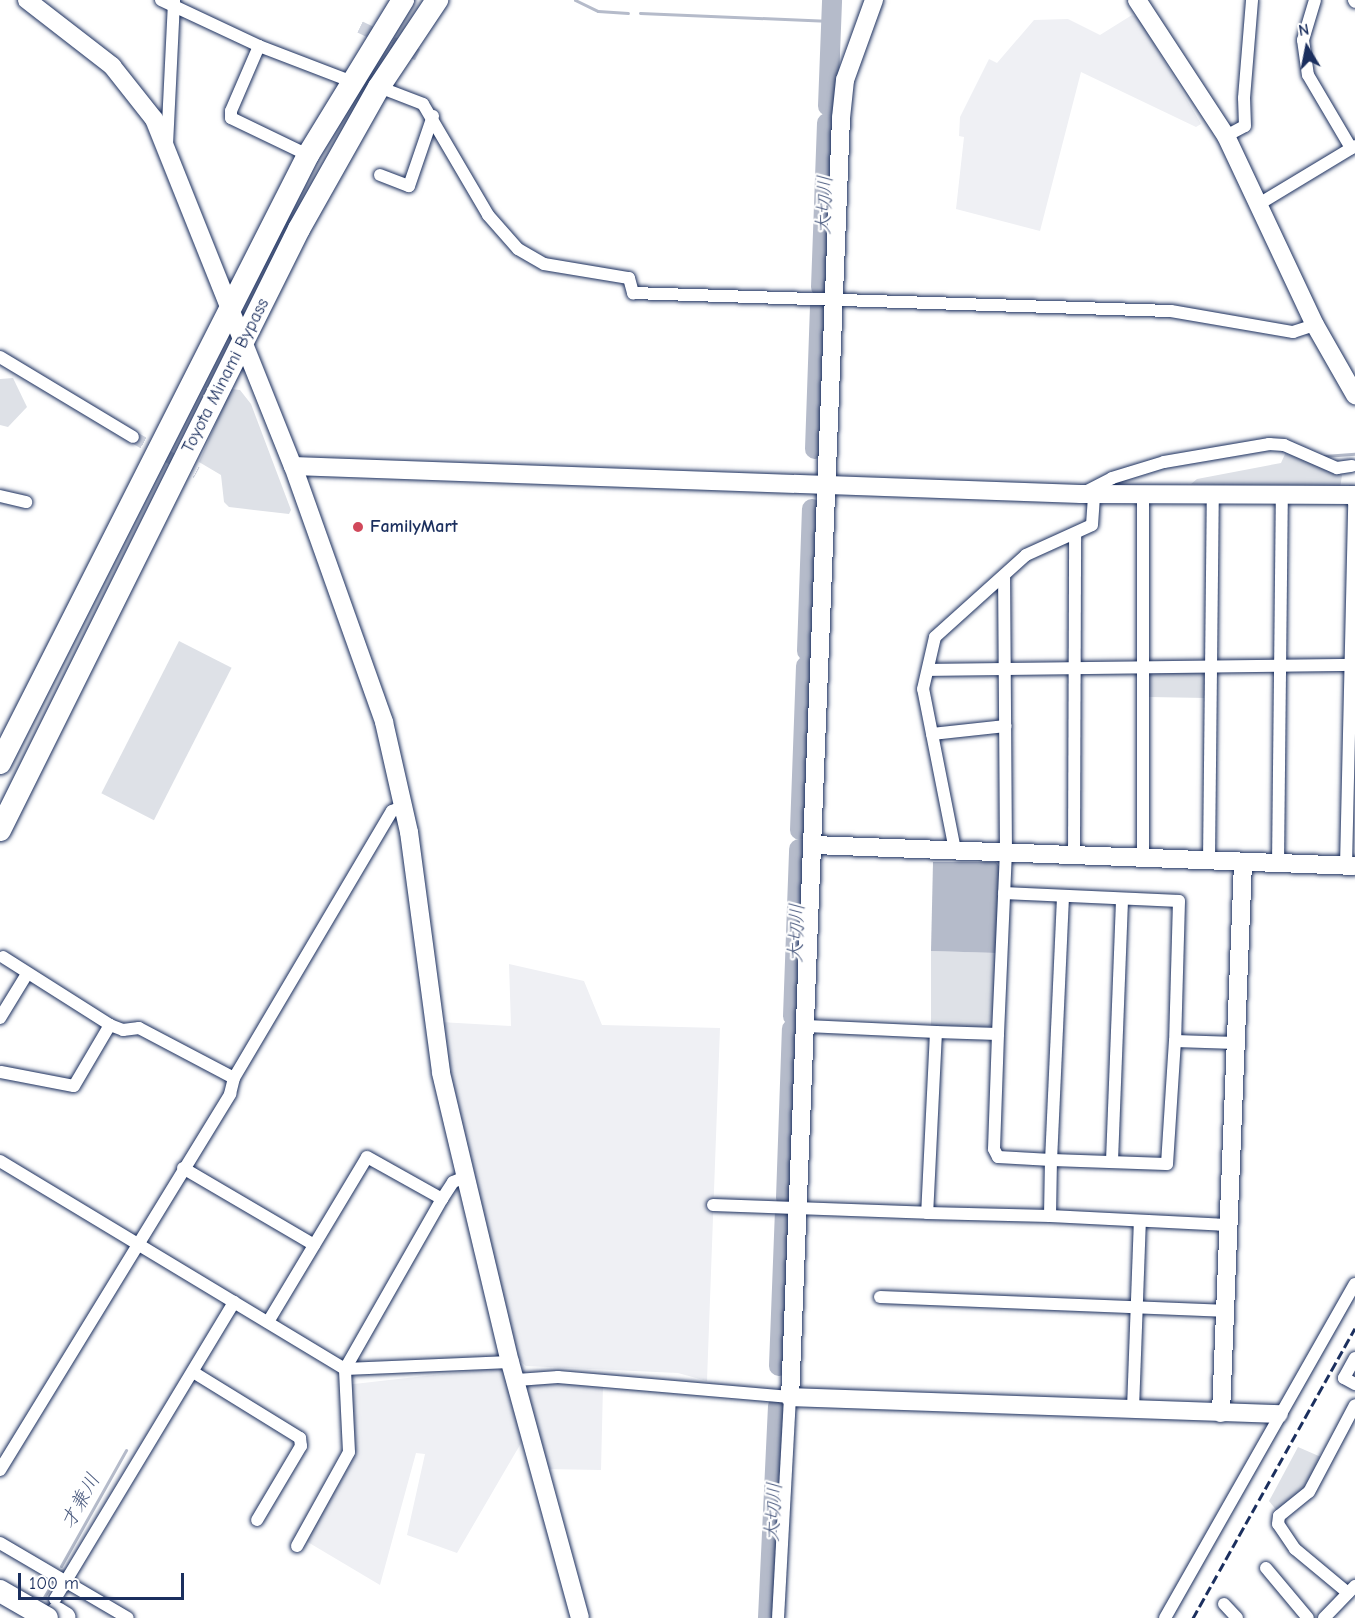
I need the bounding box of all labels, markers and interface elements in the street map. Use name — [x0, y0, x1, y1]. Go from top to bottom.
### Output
north arrow — [1277, 18, 1337, 78]
text: N — [1297, 21, 1311, 40]
water label: 大切川 — [811, 175, 837, 235]
street label: Toyota Minami Bypass — [178, 295, 274, 457]
place label: FamilyMart — [370, 516, 458, 538]
marker: FamilyMart — [351, 520, 365, 534]
water label: 大切川 — [783, 903, 809, 963]
water label: 才兼川 — [55, 1469, 105, 1533]
water label: 大切川 — [759, 1481, 787, 1543]
scale bar — [21, 1561, 188, 1599]
text: 100 m — [29, 1573, 79, 1594]

